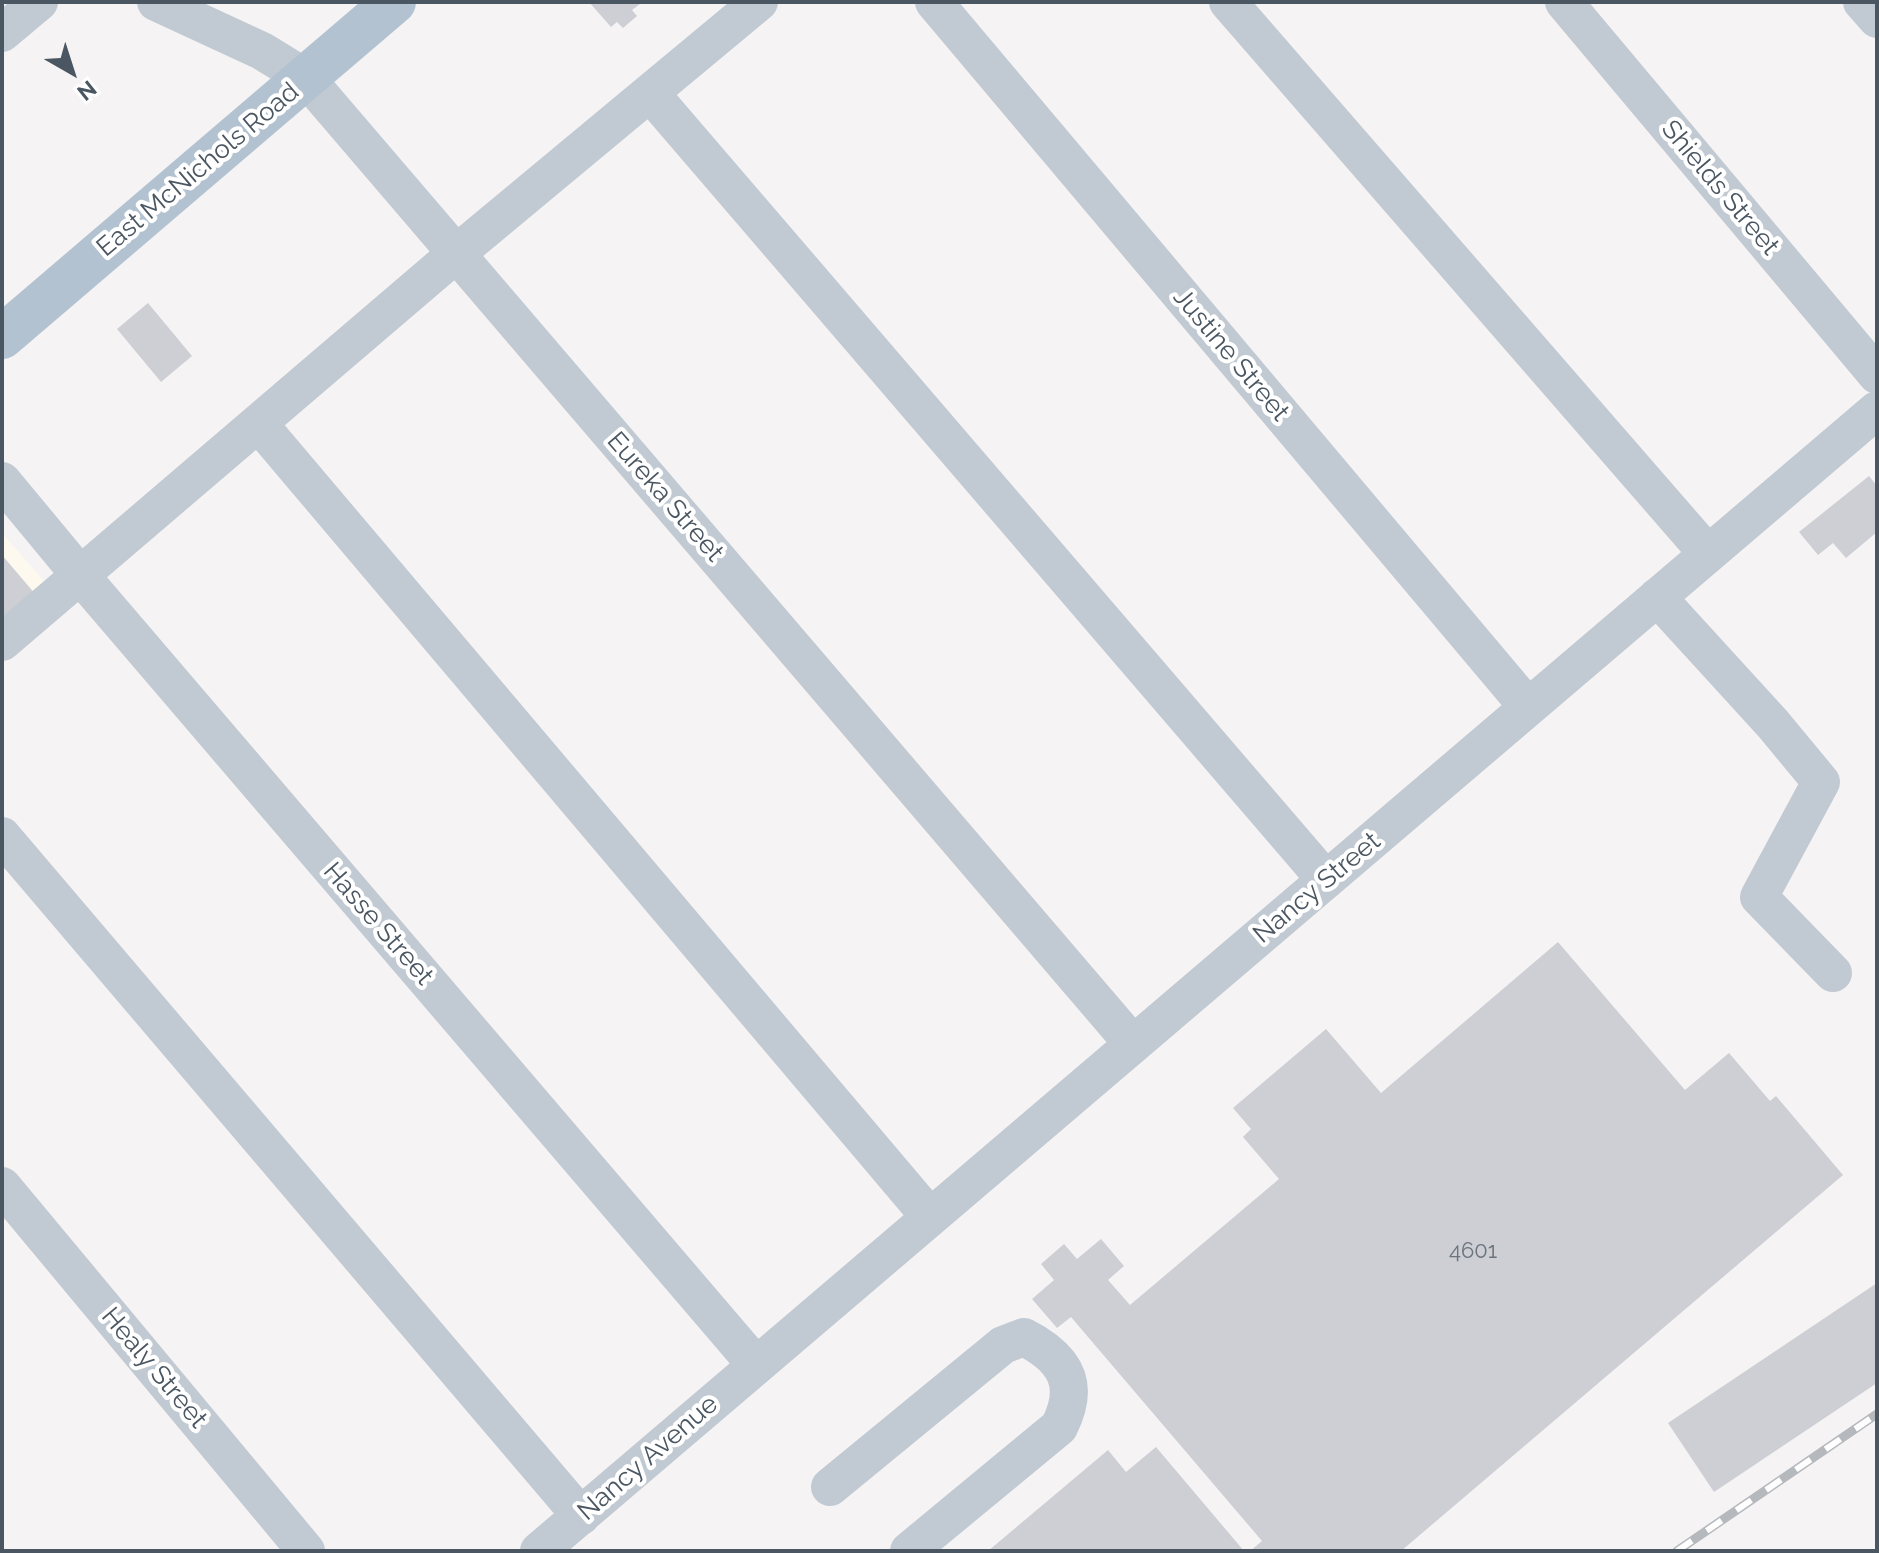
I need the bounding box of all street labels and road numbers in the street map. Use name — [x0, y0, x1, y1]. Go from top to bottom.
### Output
street label: East McNichols Road — [91, 76, 305, 264]
street label: Shields Street — [1655, 114, 1785, 262]
street label: Justine Street — [1166, 282, 1296, 428]
street label: Eureka Street — [600, 426, 730, 568]
street label: Nancy Street — [1247, 826, 1387, 950]
street label: Hasse Street — [316, 856, 440, 992]
street label: Healy Street — [95, 1301, 213, 1435]
street label: Nancy Avenue — [572, 1389, 724, 1527]

